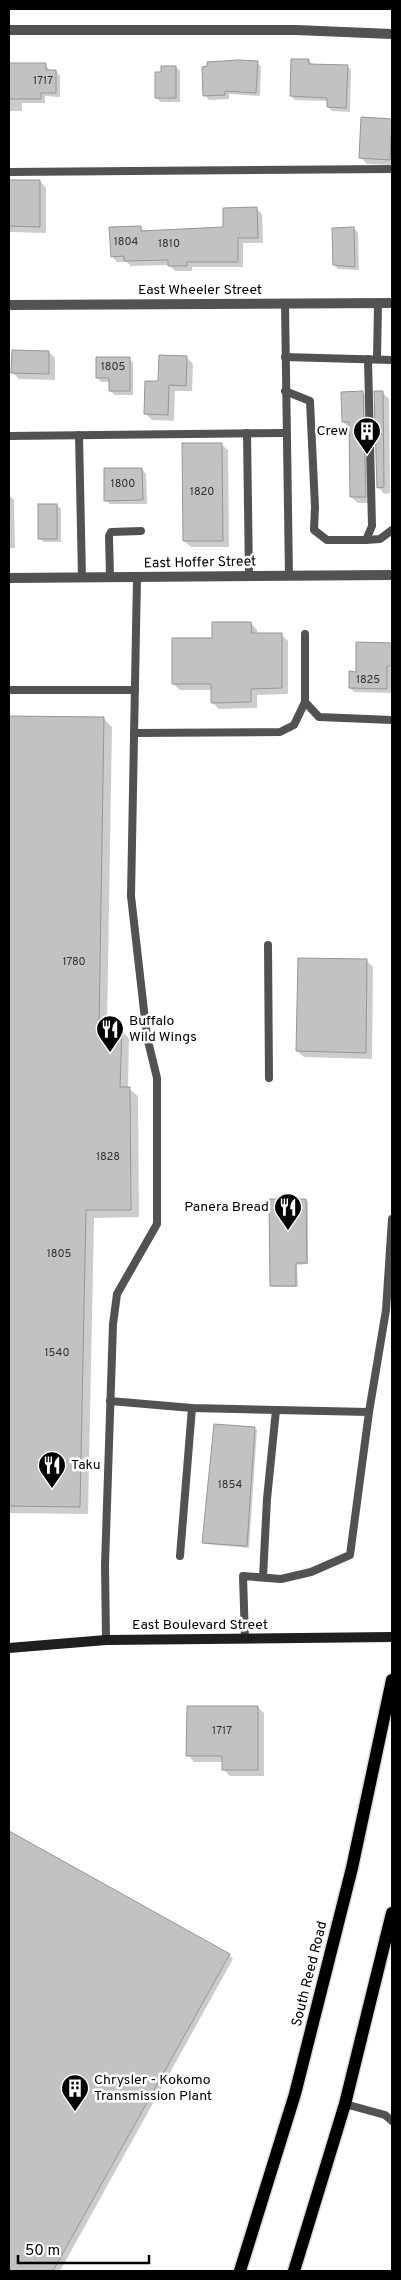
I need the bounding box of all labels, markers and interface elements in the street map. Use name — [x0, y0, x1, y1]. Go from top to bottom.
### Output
house number: 1717 — [33, 74, 53, 88]
house number: 1804 — [114, 235, 138, 249]
house number: 1810 — [158, 237, 180, 251]
street label: East Wheeler Street — [138, 282, 262, 299]
house number: 1805 — [101, 360, 125, 374]
building icon: Crew — [352, 416, 382, 455]
place label: Crew — [316, 423, 348, 440]
house number: 1800 — [111, 477, 135, 491]
house number: 1820 — [190, 485, 214, 499]
street label: East Hoffer Street — [144, 554, 256, 572]
house number: 1825 — [356, 673, 380, 687]
house number: 1780 — [62, 955, 86, 969]
place label: Buffalo Wild Wings — [129, 1013, 197, 1046]
restaurant icon: Buffalo Wild Wings — [95, 1014, 125, 1053]
house number: 1828 — [96, 1150, 120, 1164]
restaurant icon: Panera Bread — [273, 1192, 303, 1231]
place label: Panera Bread — [184, 1199, 269, 1216]
house number: 1805 — [47, 1247, 71, 1261]
house number: 1540 — [44, 1346, 70, 1360]
restaurant icon: Taku — [37, 1450, 67, 1489]
place label: Taku — [71, 1457, 101, 1474]
house number: 1854 — [218, 1478, 243, 1492]
street label: East Boulevard Street — [132, 1617, 268, 1634]
house number: 1717 — [212, 1724, 232, 1738]
street label: South Reed Road — [289, 1919, 331, 2029]
place label: Chrysler - Kokomo Transmission Plant — [94, 2072, 212, 2105]
building icon: Chrysler - Kokomo Transmission Plant — [60, 2073, 90, 2112]
scale bar — [18, 2232, 149, 2264]
text: 50 m — [25, 2242, 60, 2261]

